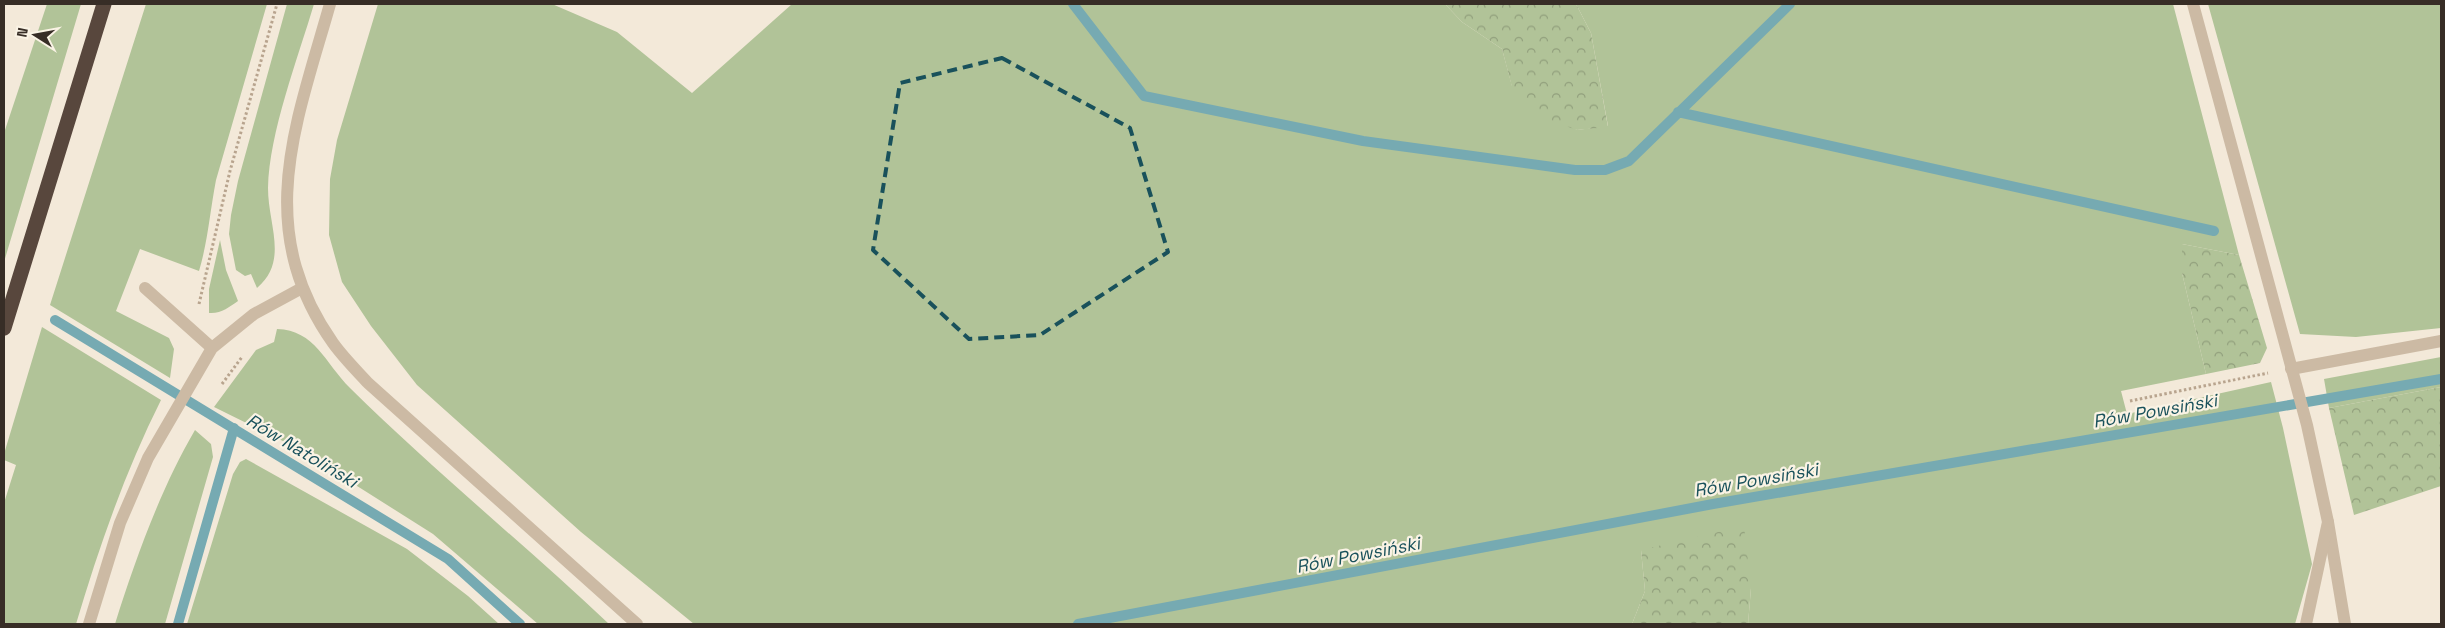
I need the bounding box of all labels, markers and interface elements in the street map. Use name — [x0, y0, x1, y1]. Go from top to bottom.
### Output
north arrow — [10, 10, 60, 60]
text: N — [13, 26, 32, 39]
water label: Rów Powsiński — [2091, 388, 2221, 433]
water label: Rów Natoliński — [243, 408, 364, 494]
water label: Rów Powsiński — [1692, 457, 1822, 502]
water label: Rów Powsiński — [1294, 531, 1424, 578]

